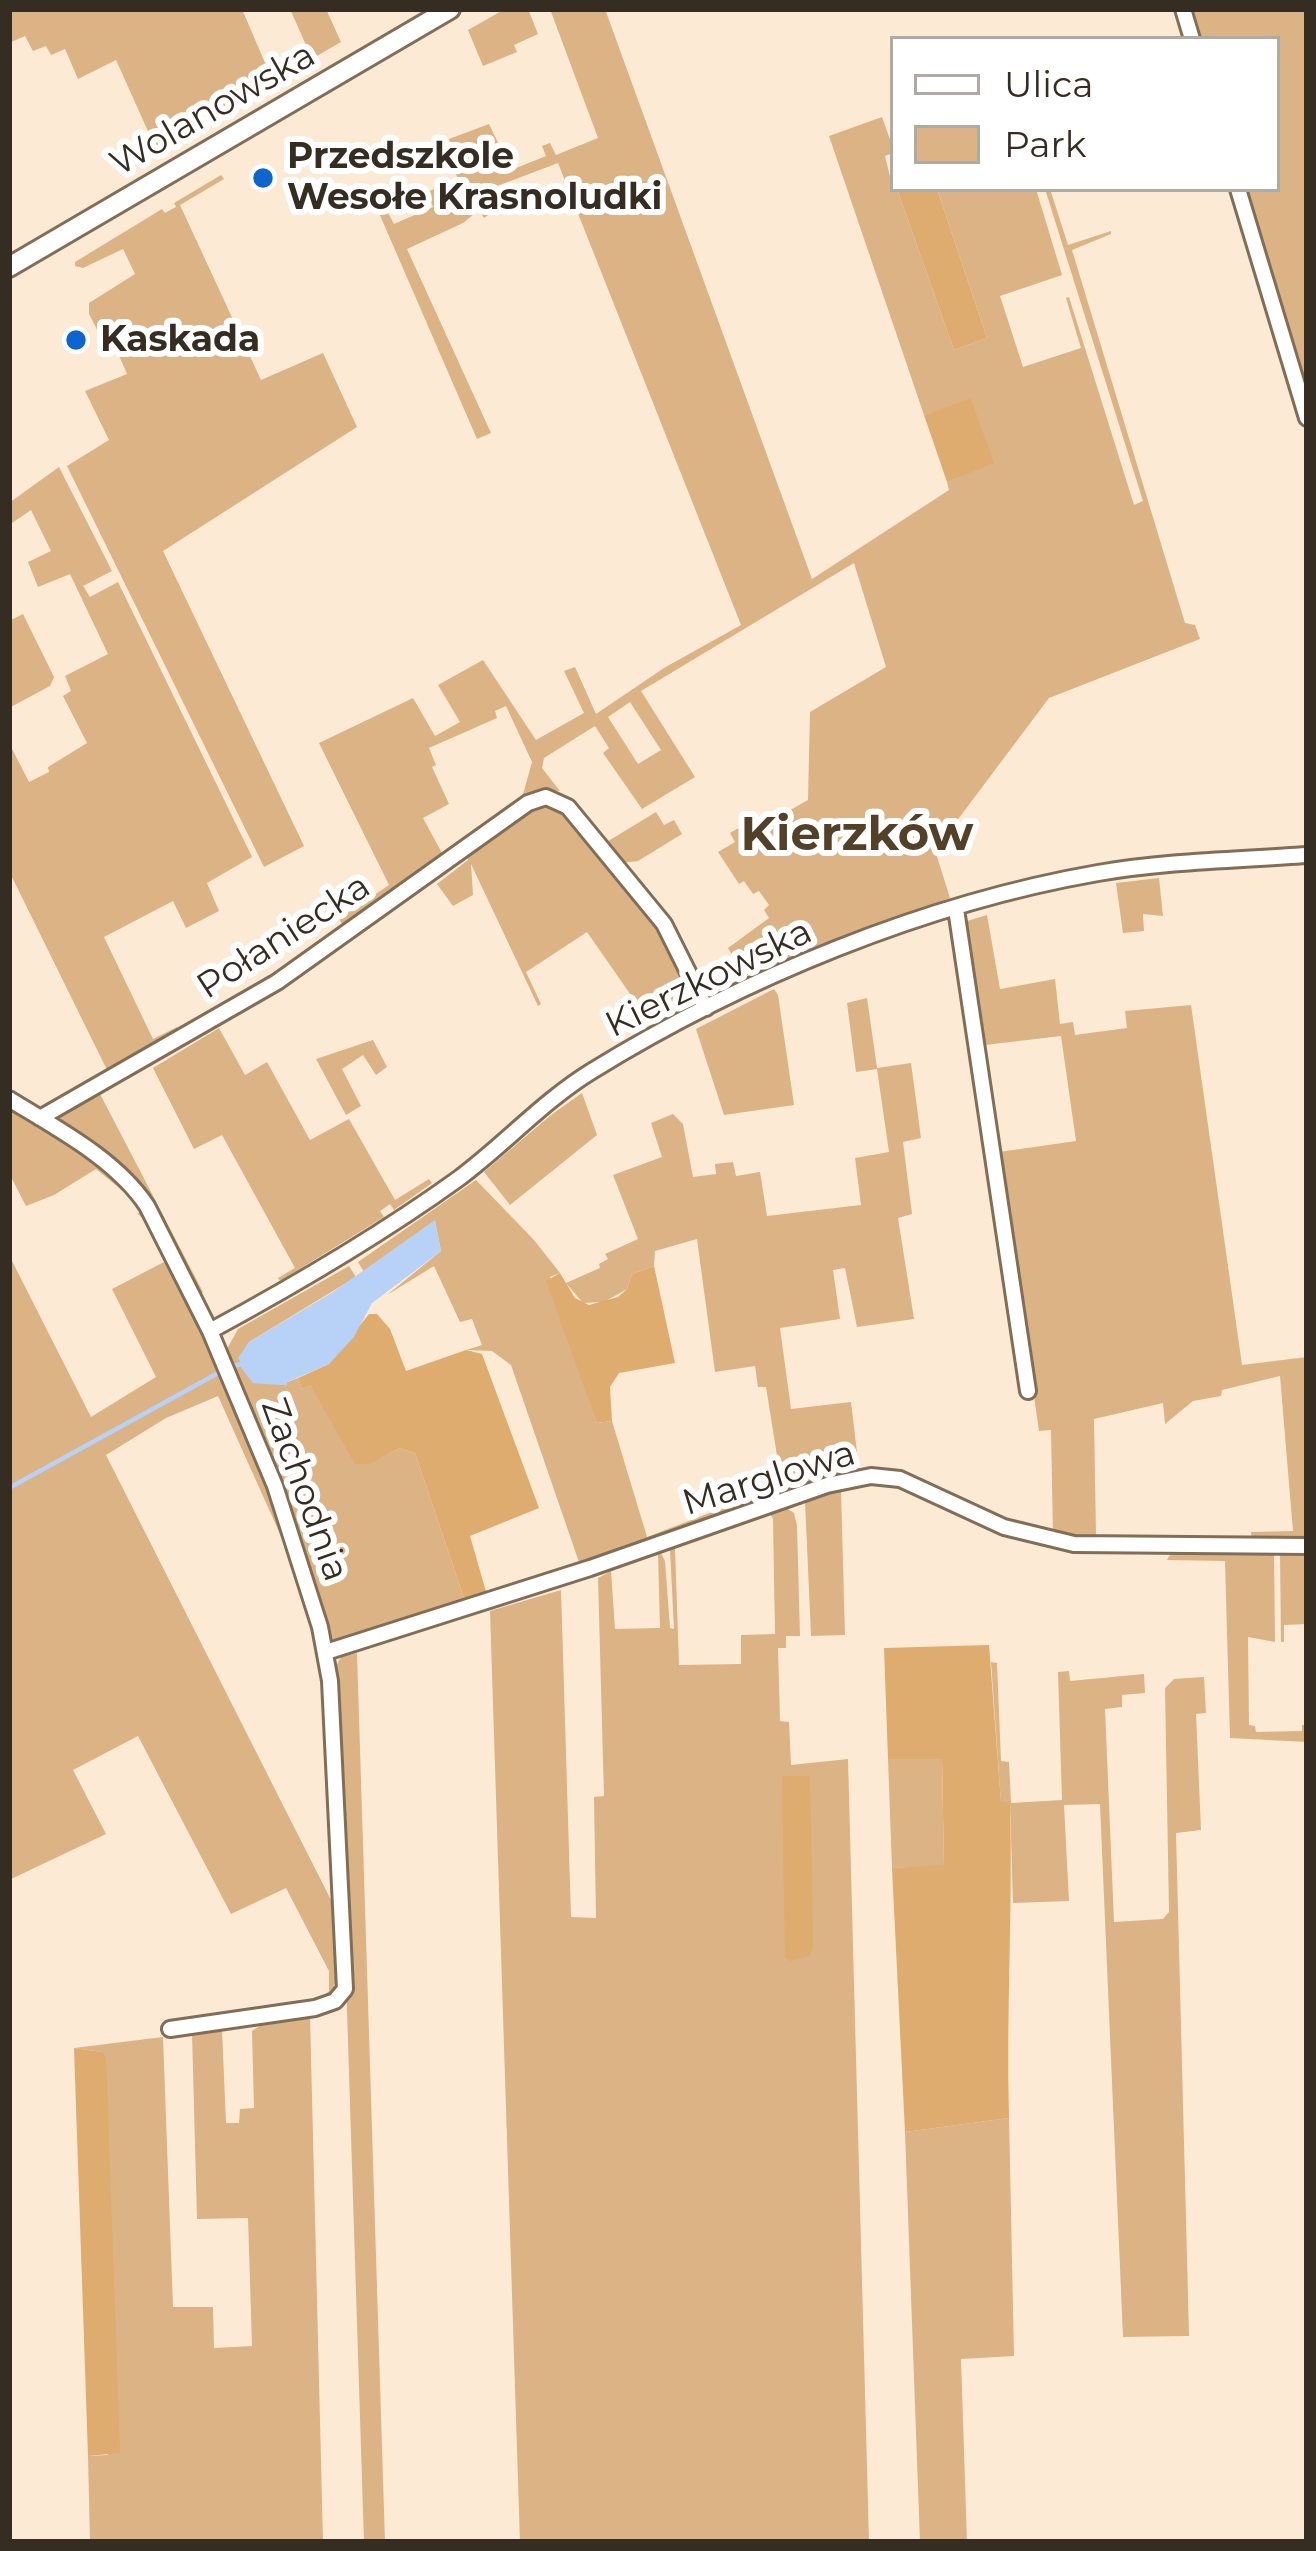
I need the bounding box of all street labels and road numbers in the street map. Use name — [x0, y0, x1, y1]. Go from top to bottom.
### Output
street label: Wolanowska — [103, 34, 323, 186]
street label: Połaniecka — [189, 865, 379, 1009]
street label: Kierzkowska — [599, 910, 819, 1048]
street label: Zachodnia — [251, 1393, 357, 1587]
street label: Marglowa — [677, 1432, 861, 1526]

